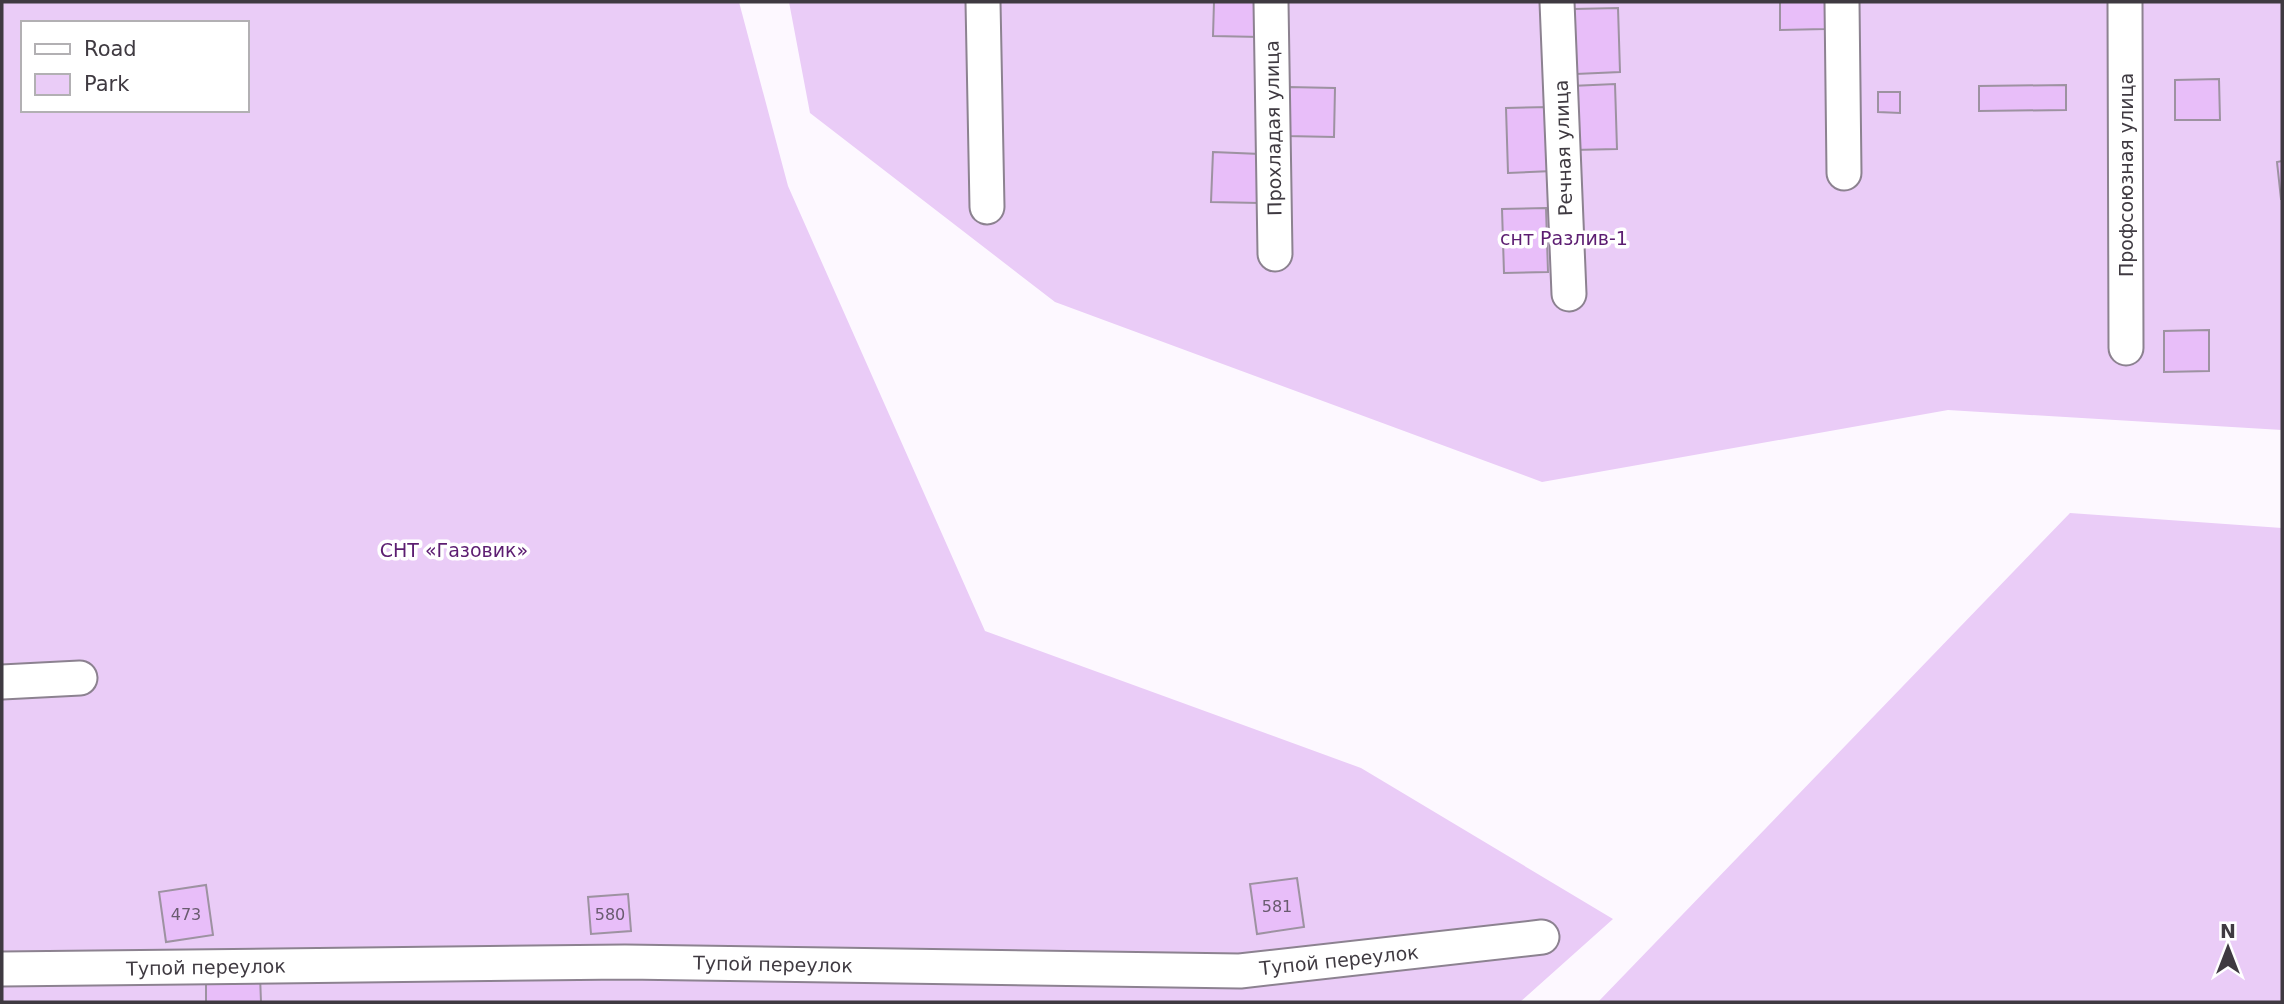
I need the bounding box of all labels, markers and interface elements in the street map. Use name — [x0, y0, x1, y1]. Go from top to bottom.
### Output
legend — [21, 21, 248, 112]
text: Road — [84, 37, 137, 61]
street label: Прохладая улица — [1260, 40, 1286, 216]
text: Park — [84, 72, 130, 96]
street label: Профсоюзная улица — [2115, 73, 2137, 277]
street label: Речная улица — [1550, 80, 1576, 216]
park label: снт Разлив-1 — [1500, 227, 1628, 249]
park label: СНТ «Газовик» — [380, 539, 528, 561]
house number: 581 — [1262, 897, 1292, 916]
house number: 473 — [171, 905, 201, 924]
house number: 580 — [595, 905, 625, 924]
north arrow — [2193, 913, 2263, 983]
text: N — [2220, 920, 2236, 942]
street label: Тупой переулок — [1257, 941, 1420, 979]
street label: Тупой переулок — [692, 952, 853, 976]
street label: Тупой переулок — [125, 955, 286, 979]

